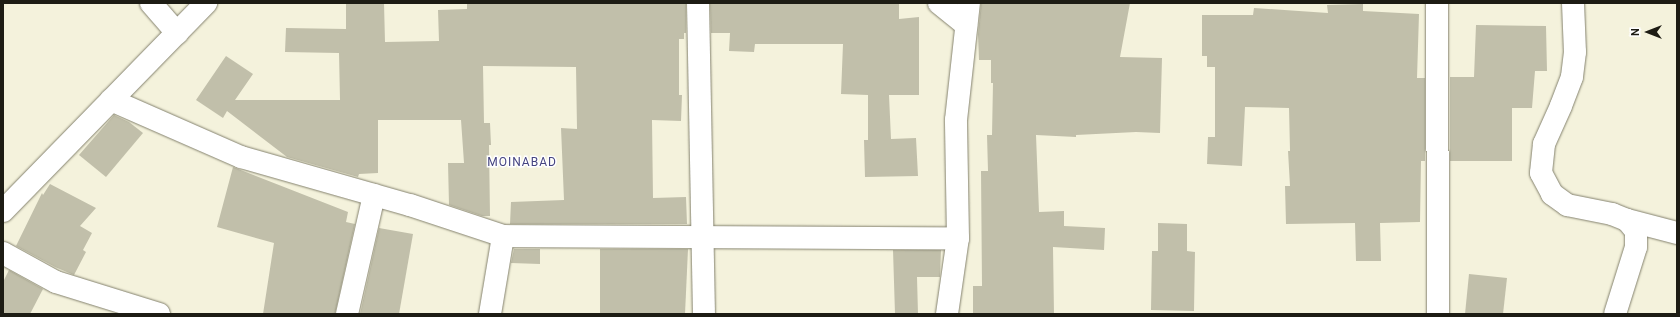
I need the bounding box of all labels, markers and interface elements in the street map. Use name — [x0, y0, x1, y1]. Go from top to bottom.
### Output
north arrow — [1628, 12, 1668, 52]
text: N — [1629, 28, 1642, 36]
district label: MOINABAD — [487, 156, 557, 170]

